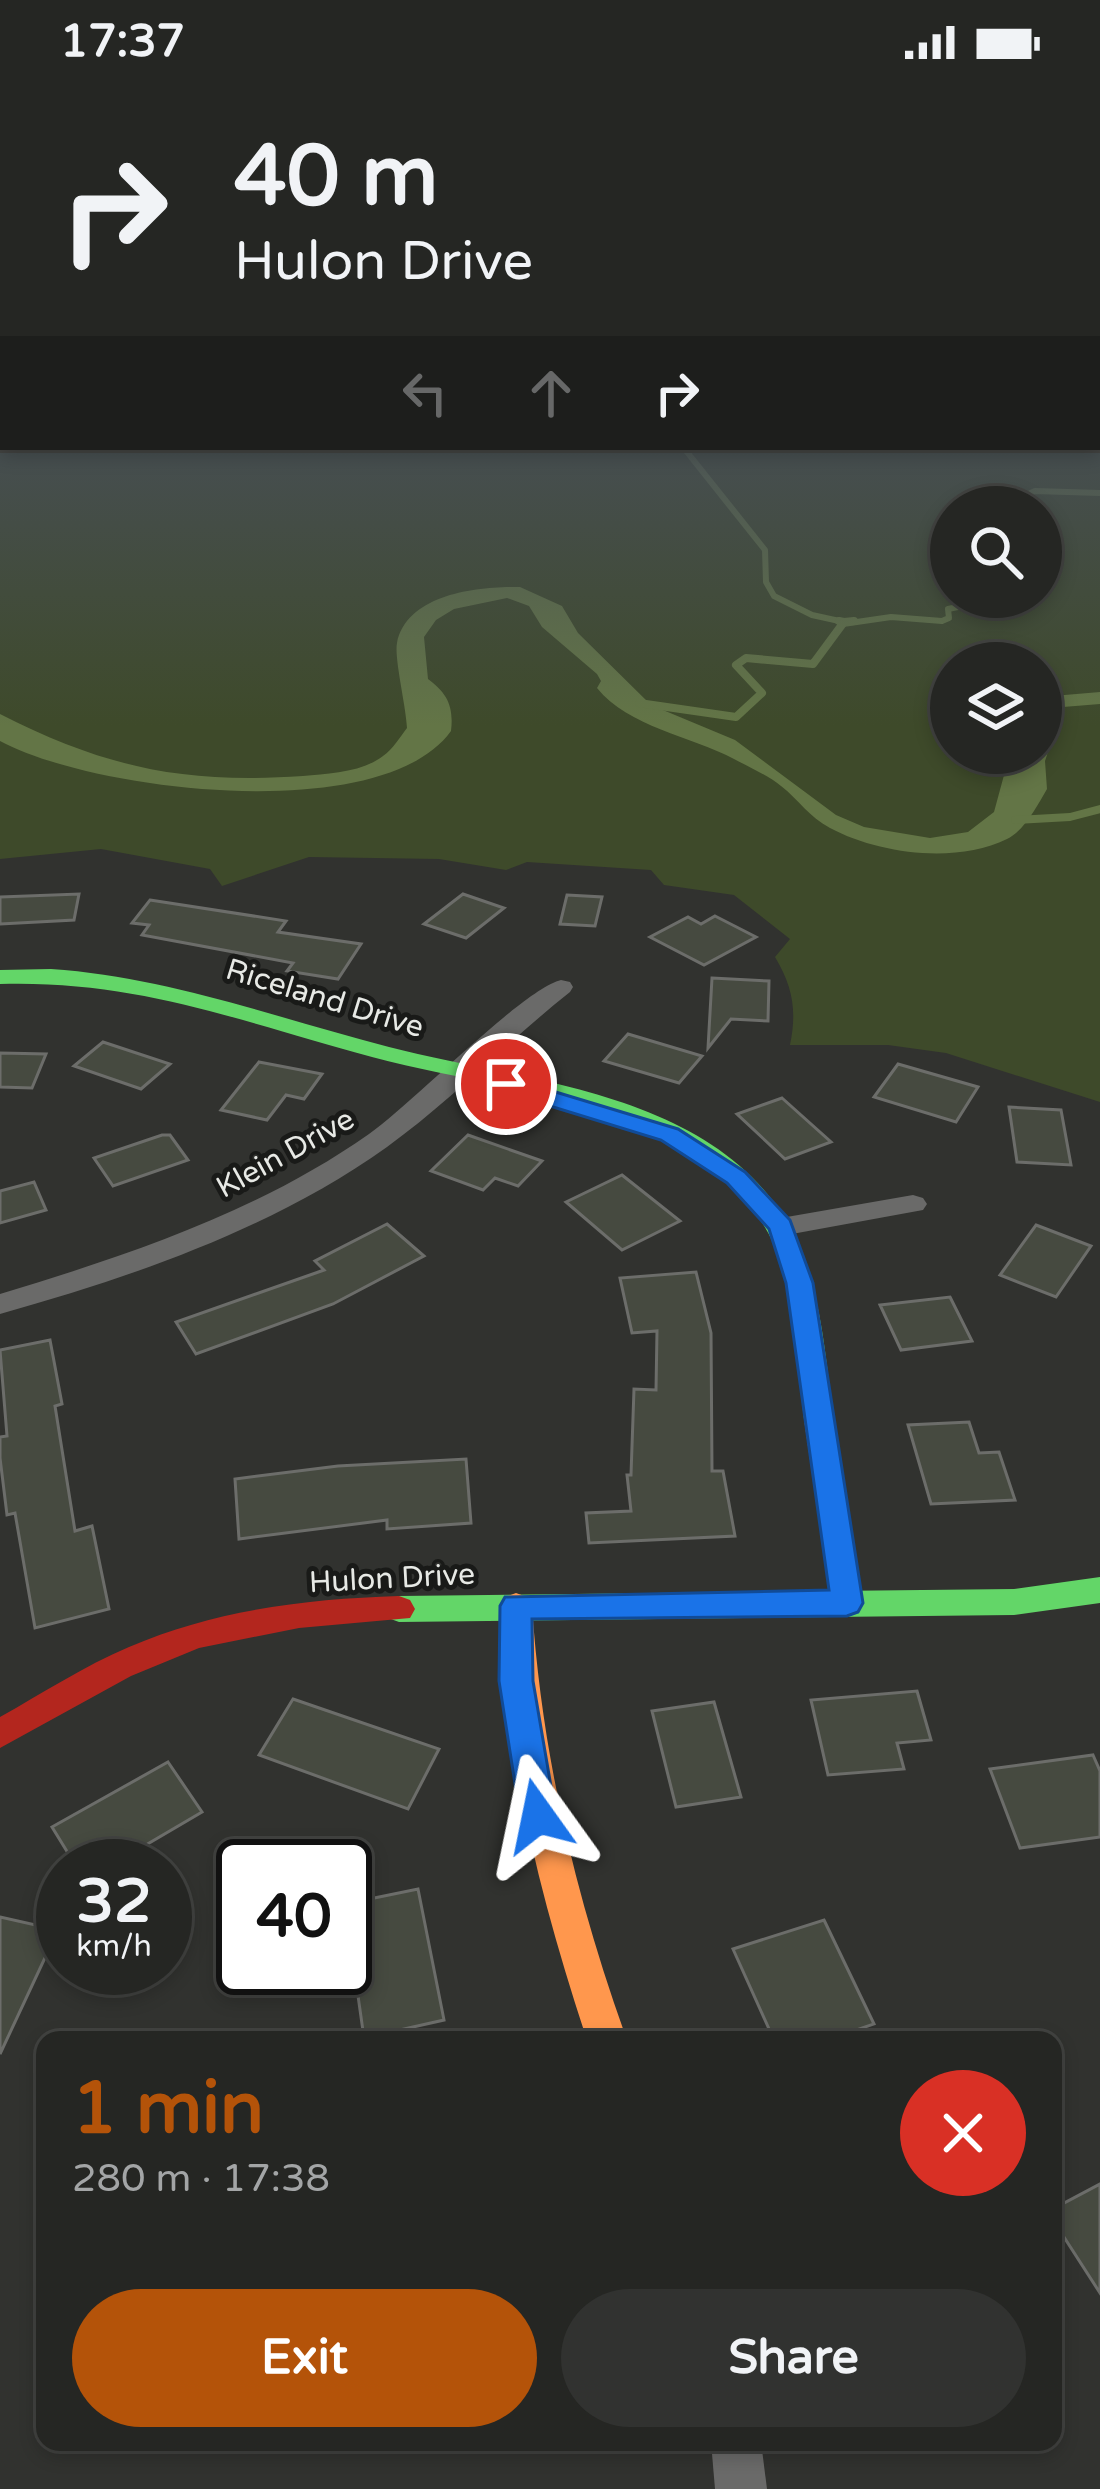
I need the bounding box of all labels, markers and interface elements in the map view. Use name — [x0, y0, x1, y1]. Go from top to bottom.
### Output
text: 17:37 — [60, 15, 185, 69]
text: 40 m — [234, 127, 438, 228]
icon: right — [36, 132, 192, 288]
text: Hulon Drive — [234, 229, 533, 294]
icon: left — [392, 360, 458, 426]
icon: ahead — [518, 360, 584, 426]
icon: right — [644, 360, 710, 426]
map controls — [930, 486, 1062, 774]
button: search — [930, 486, 1062, 618]
button: layers — [930, 642, 1062, 774]
street label: Riceland Drive — [221, 951, 428, 1046]
pin — [455, 1033, 557, 1135]
icon: arrive — [473, 1051, 539, 1117]
street label: Klein Drive — [210, 1100, 361, 1206]
street label: Hulon Drive — [308, 1556, 476, 1601]
position arrow — [475, 1753, 601, 1879]
speed limit sign: 40 — [216, 1839, 372, 1995]
text: 32 — [76, 1866, 152, 1938]
text: km/h — [76, 1928, 152, 1965]
text: 1 min — [72, 2066, 264, 2153]
button: close — [900, 2070, 1026, 2196]
text: 280 m · 17:38 — [72, 2155, 330, 2202]
button: Exit — [72, 2289, 537, 2427]
button: Share — [561, 2289, 1026, 2427]

